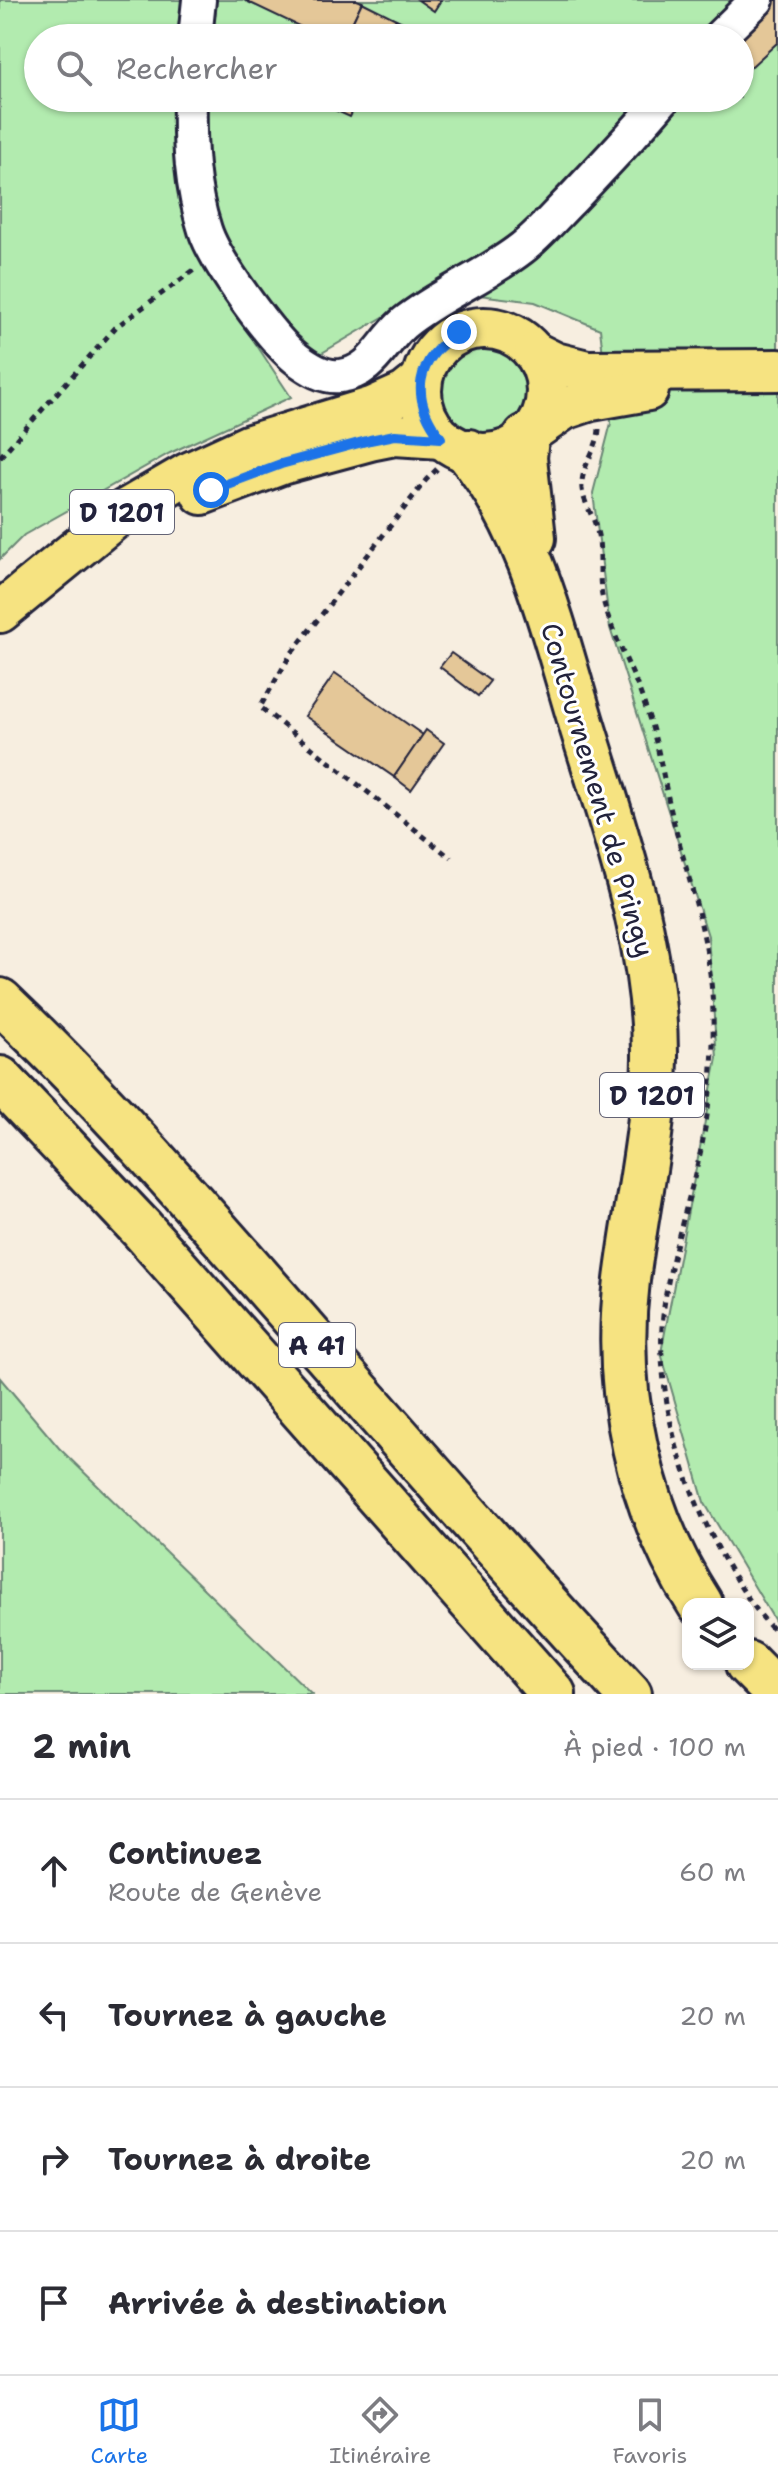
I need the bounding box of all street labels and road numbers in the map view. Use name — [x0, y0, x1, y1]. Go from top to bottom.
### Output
road number: D 1201 — [70, 490, 174, 534]
street label: Contournement de Pringy — [532, 618, 664, 962]
road number: D 1201 — [600, 1073, 704, 1117]
road number: A 41 — [279, 1323, 355, 1367]

